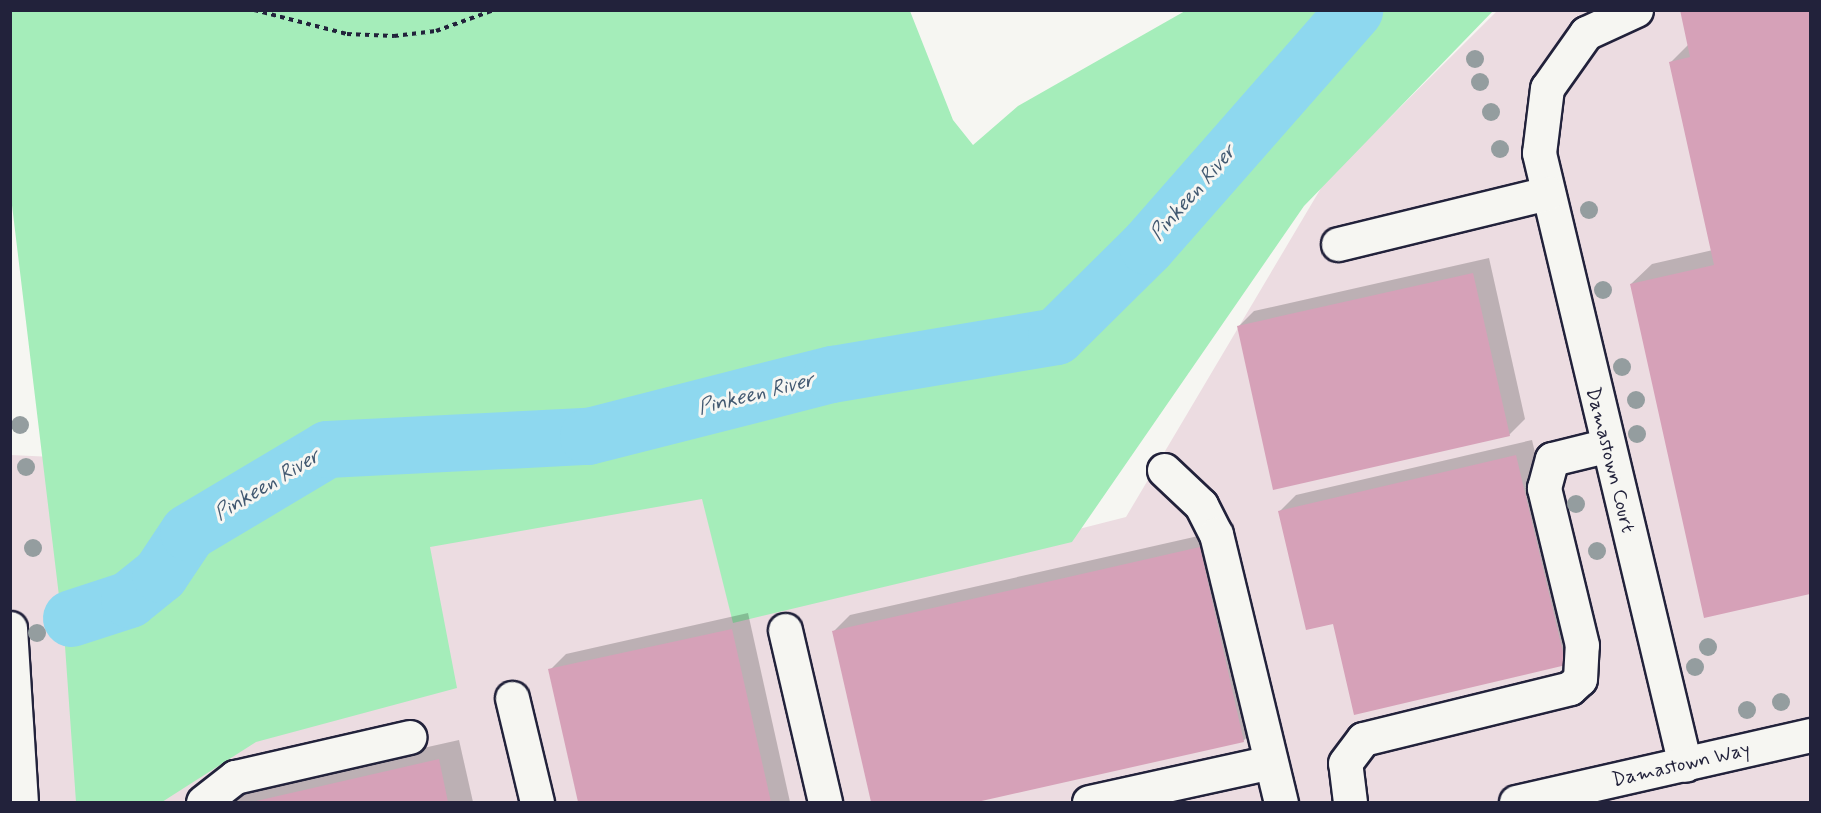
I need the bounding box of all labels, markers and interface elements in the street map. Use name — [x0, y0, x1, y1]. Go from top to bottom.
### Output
water label: Pinkeen River — [1144, 139, 1242, 247]
water label: Pinkeen River — [694, 367, 818, 421]
street label: Damastown Court — [1580, 383, 1640, 537]
water label: Pinkeen River — [209, 443, 325, 527]
street label: Damastown Way — [1608, 737, 1754, 793]

